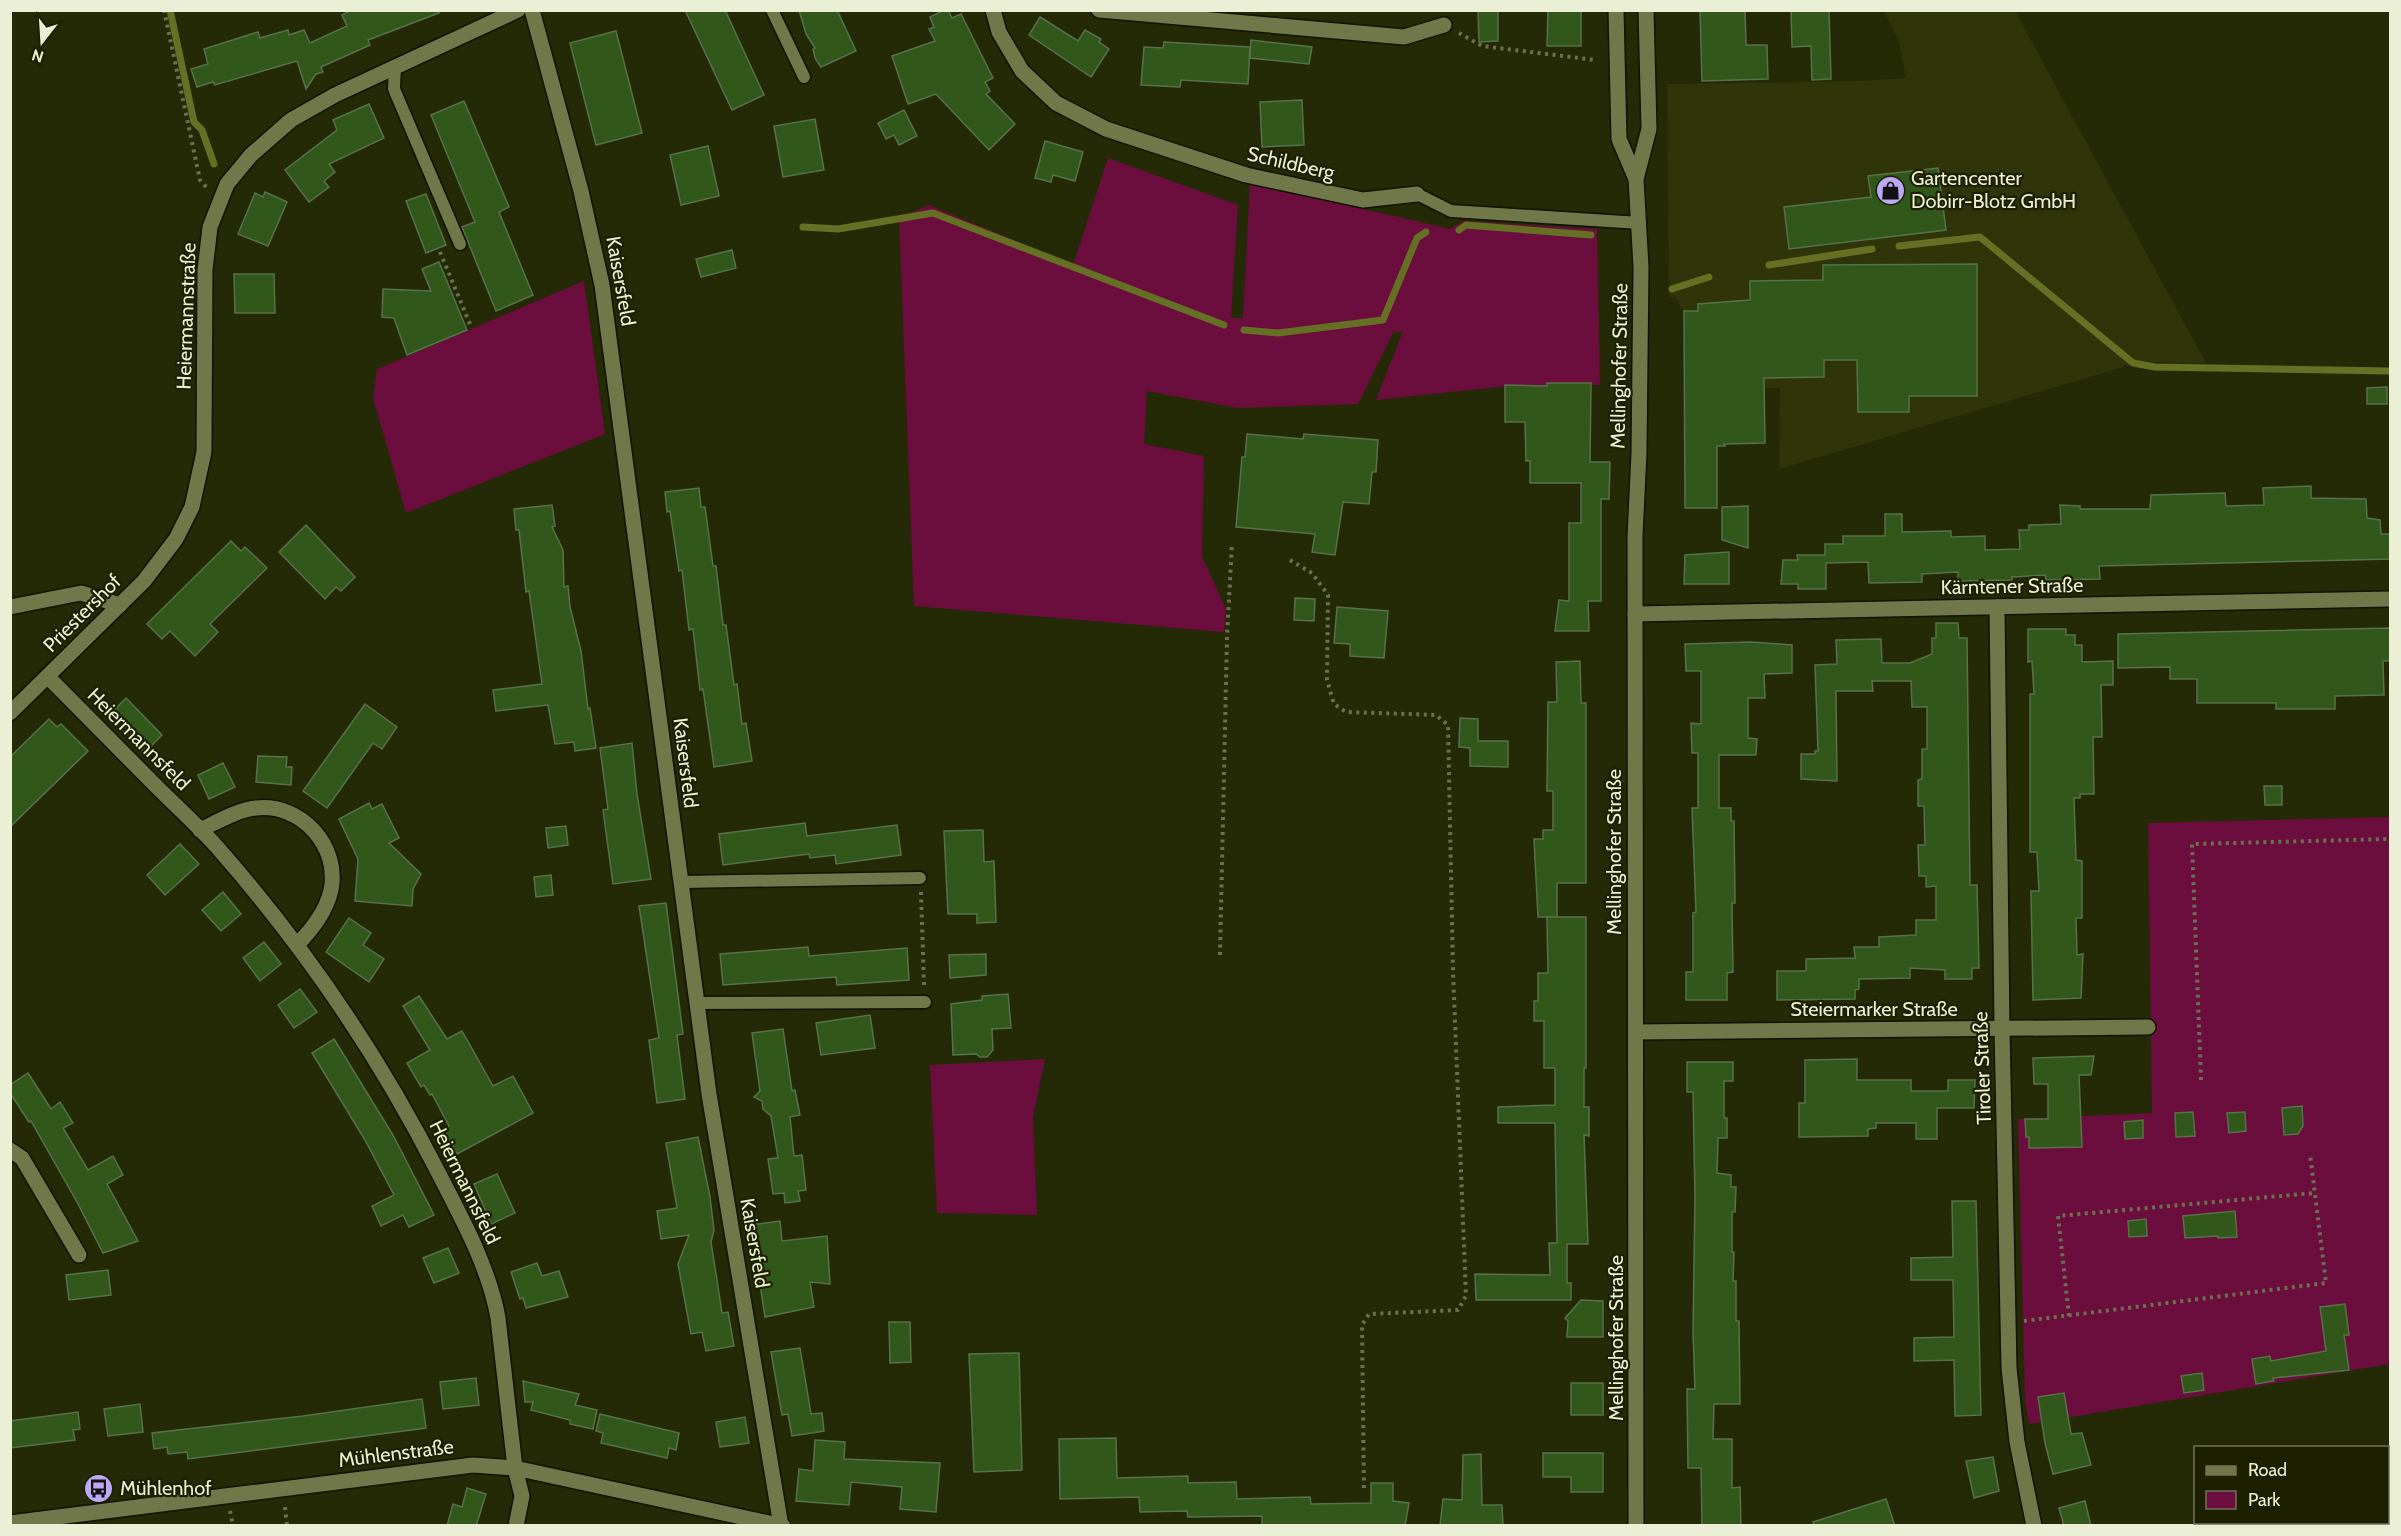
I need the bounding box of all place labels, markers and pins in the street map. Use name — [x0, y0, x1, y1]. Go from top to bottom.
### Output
place label: Gartencenter Dobirr-Blotz GmbH — [1911, 166, 2076, 213]
shop icon: Gartencenter Dobirr-Blotz GmbH — [1874, 174, 1906, 206]
bus stop icon: Mühlenhof — [83, 1472, 115, 1504]
place label: Mühlenhof — [120, 1476, 212, 1500]

